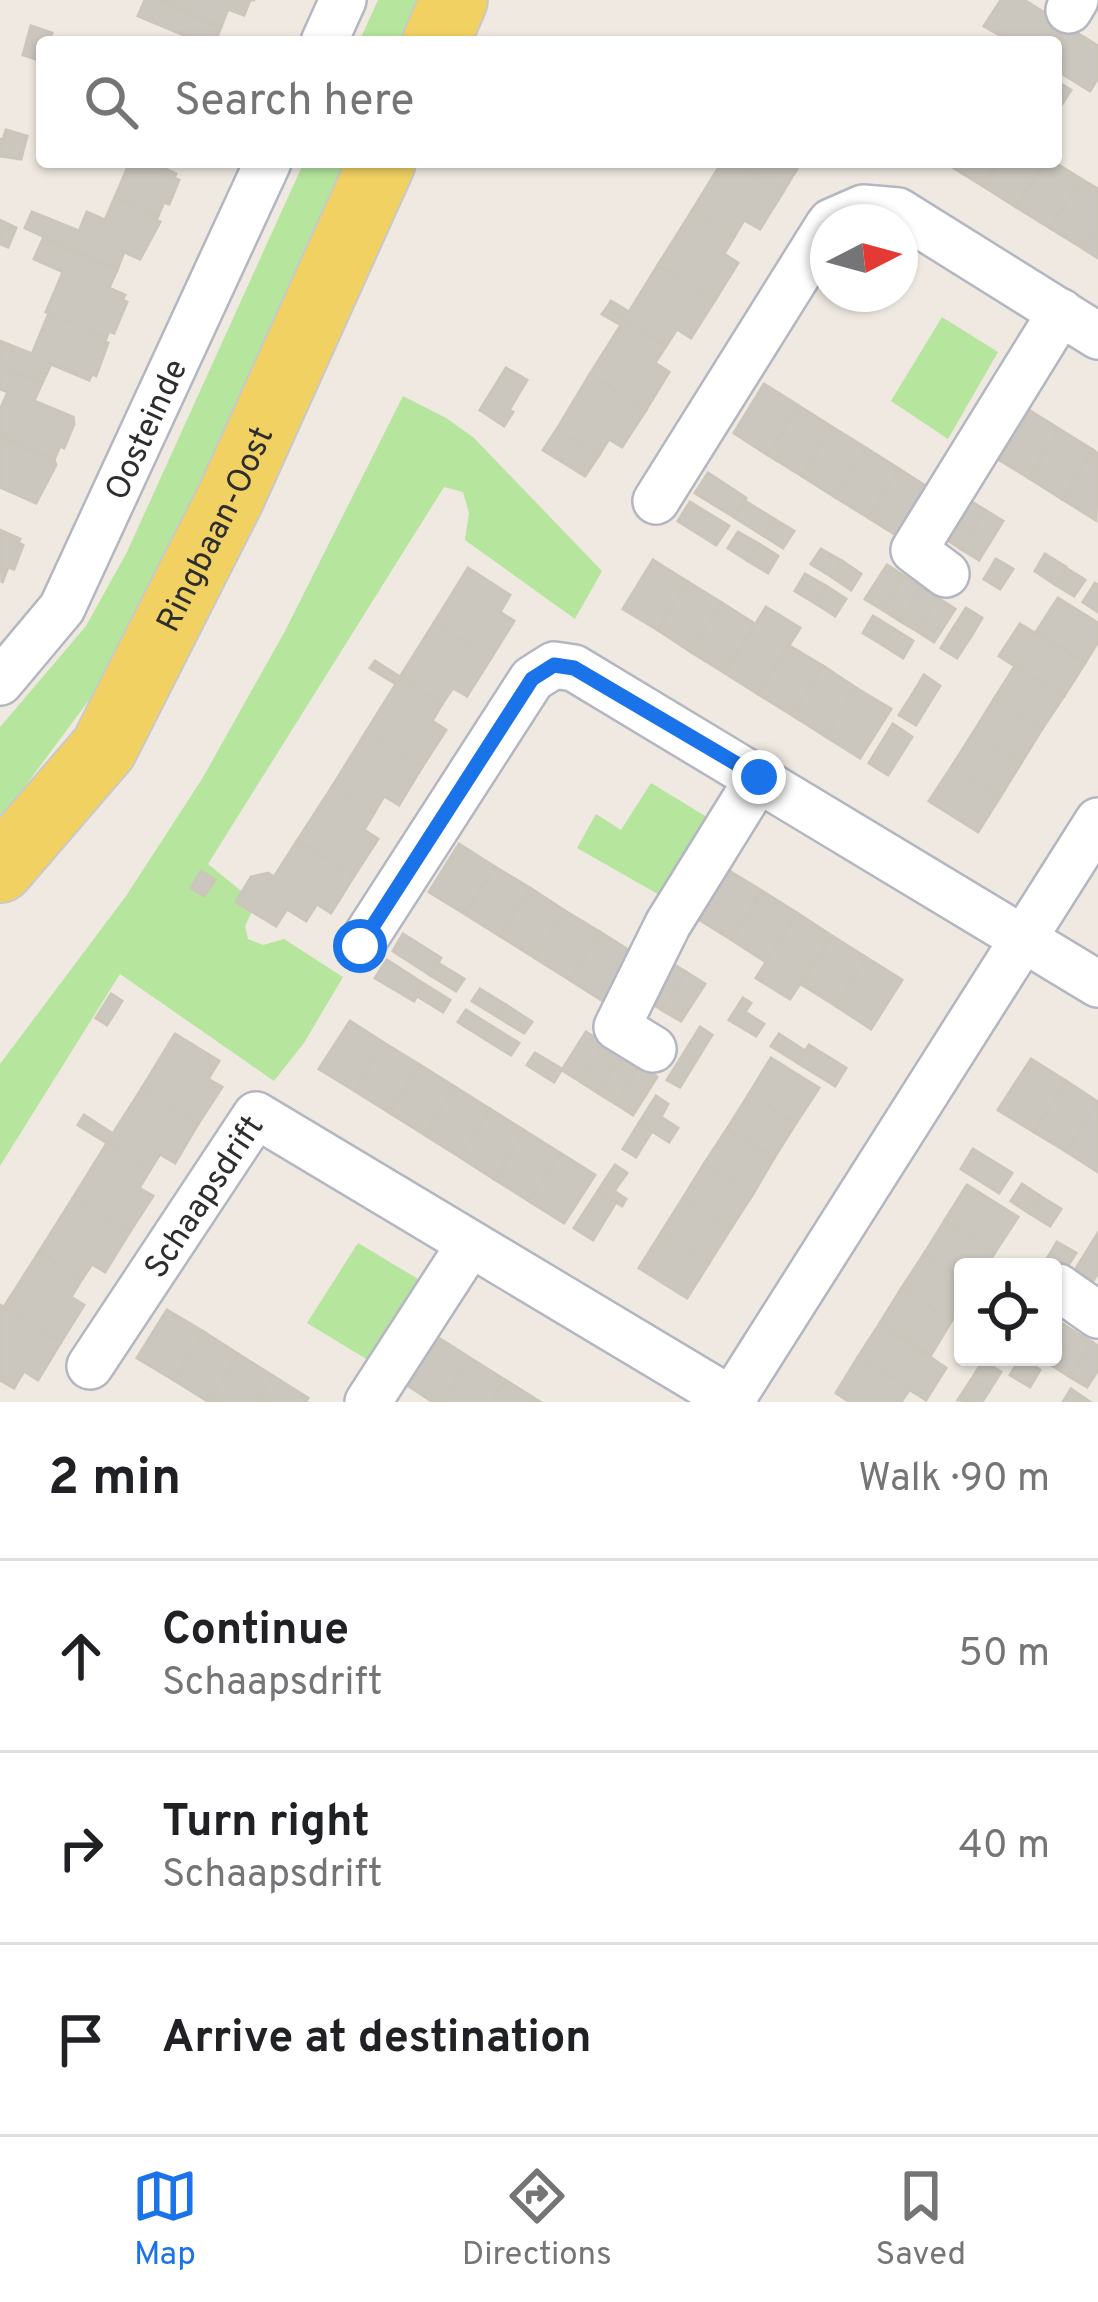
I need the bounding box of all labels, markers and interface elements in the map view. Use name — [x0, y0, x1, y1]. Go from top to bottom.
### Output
search box — [36, 36, 1062, 168]
icon: search — [78, 69, 144, 135]
text: Search here — [174, 74, 414, 131]
north arrow — [810, 204, 918, 312]
street label: Oosteinde — [98, 353, 199, 508]
street label: Ringbaan-Oost — [149, 421, 285, 640]
route end — [732, 750, 786, 804]
route start — [333, 919, 387, 973]
street label: Schaapsdrift — [137, 1109, 275, 1287]
map controls — [954, 1258, 1062, 1366]
button: locate — [954, 1258, 1062, 1366]
text: 2 min — [48, 1448, 181, 1513]
text: Walk · 90 m — [858, 1456, 1050, 1505]
text: Continue — [162, 1603, 349, 1660]
icon: ahead — [48, 1623, 114, 1689]
text: 50 m — [959, 1631, 1050, 1680]
text: Schaapsdrift — [162, 1660, 382, 1709]
text: Turn right — [162, 1795, 370, 1852]
icon: right — [48, 1815, 114, 1881]
text: 40 m — [959, 1823, 1050, 1872]
text: Schaapsdrift — [162, 1852, 382, 1901]
icon: arrive — [48, 2007, 114, 2073]
text: Arrive at destination — [162, 2011, 592, 2068]
tab: Map — [132, 2163, 198, 2277]
tab: Directions — [462, 2163, 612, 2277]
tab: Saved — [875, 2163, 966, 2277]

